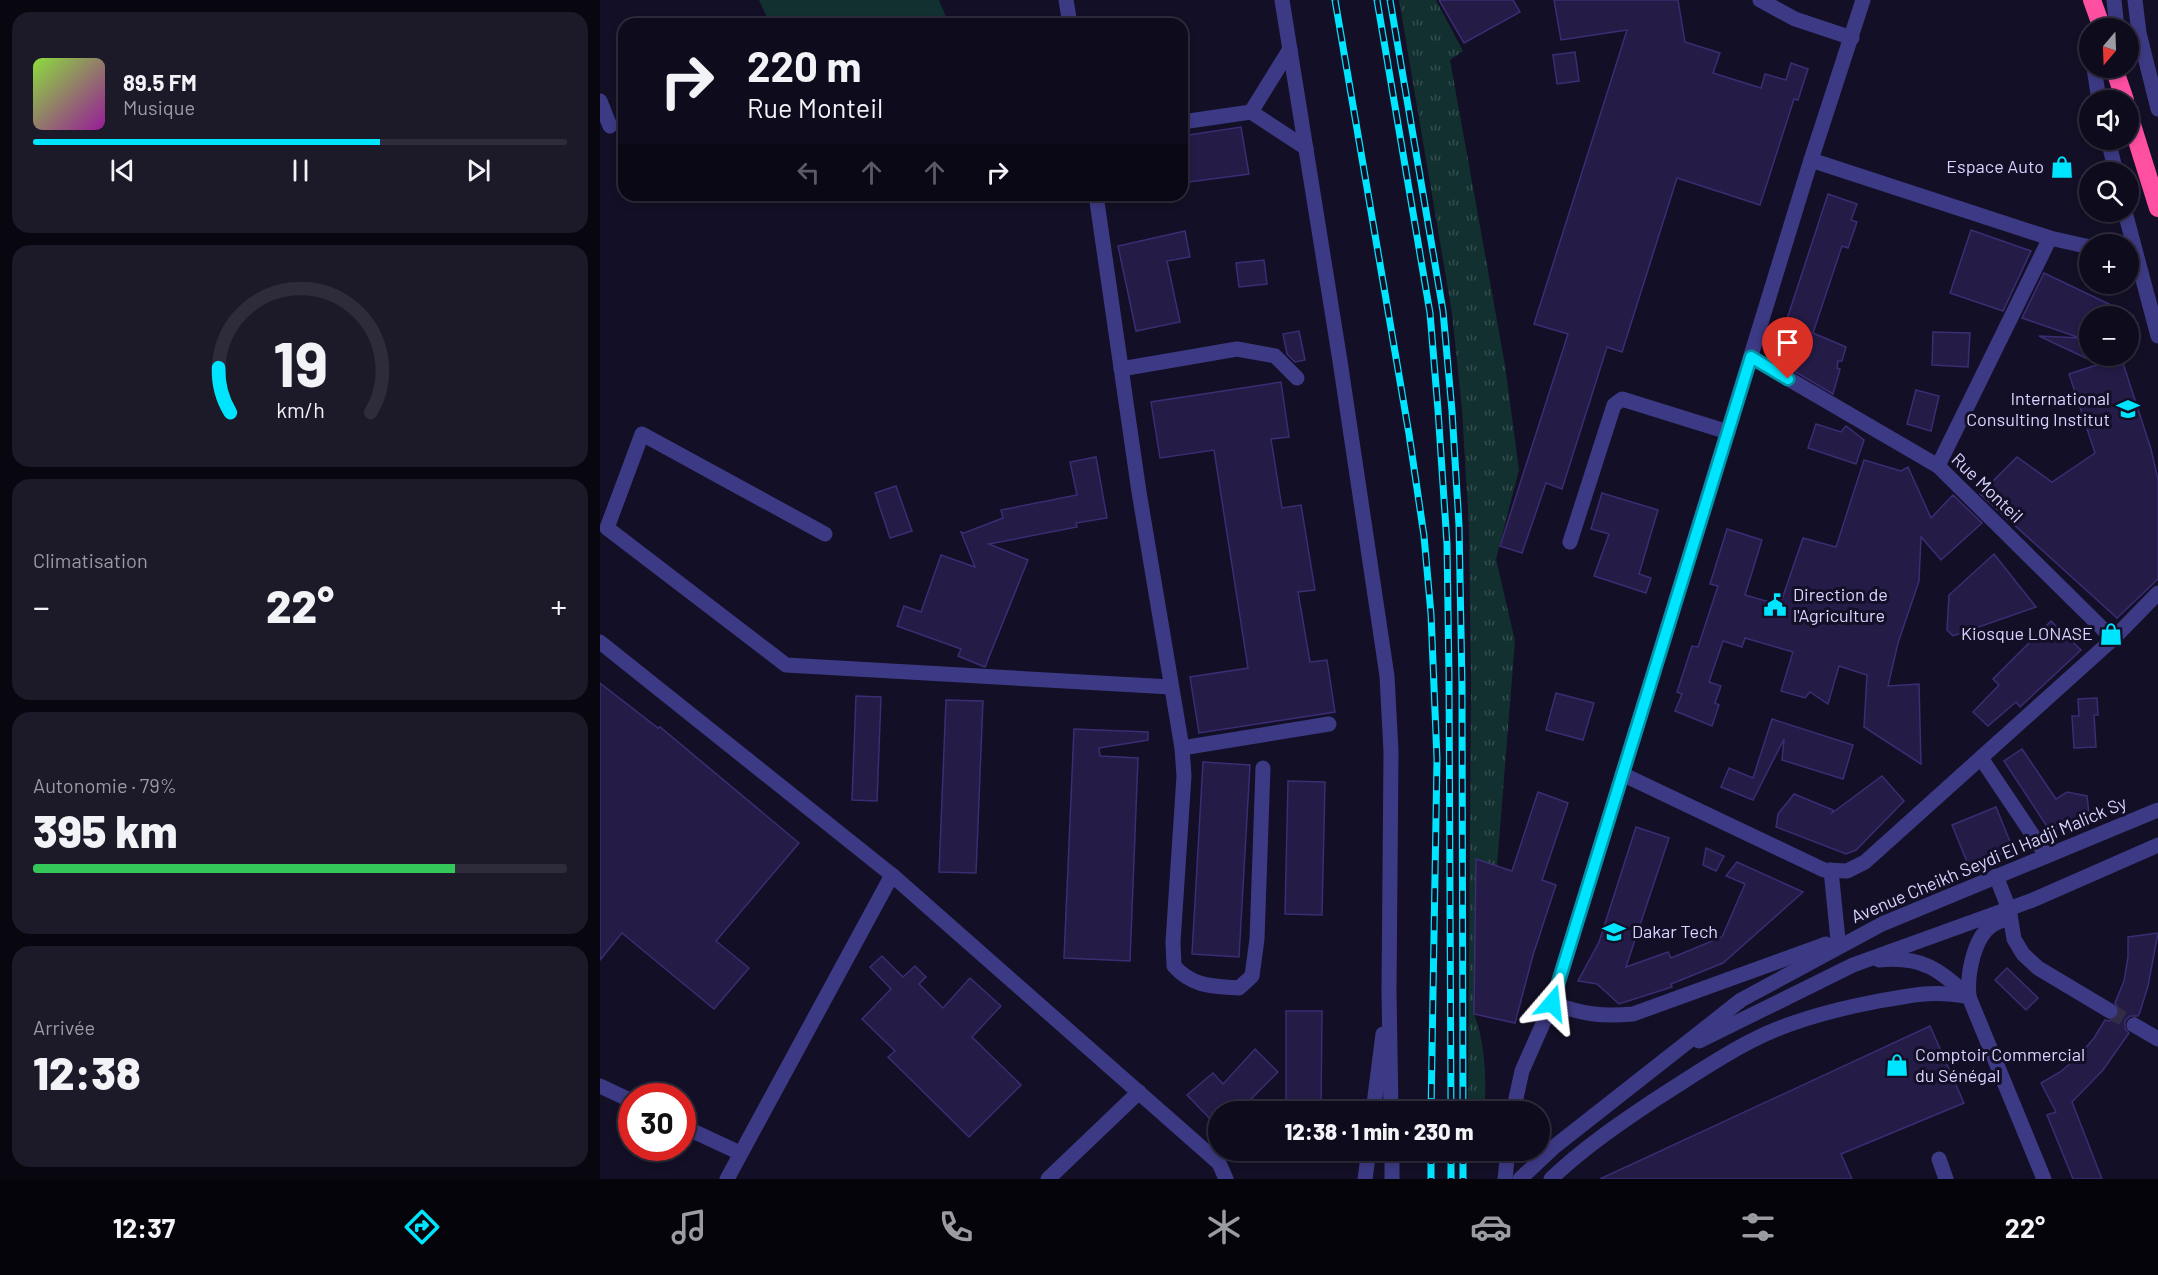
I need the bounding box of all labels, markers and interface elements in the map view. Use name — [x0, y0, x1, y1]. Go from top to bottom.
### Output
north arrow — [2079, 18, 2139, 78]
map controls — [2079, 18, 2139, 366]
text: 220 m — [747, 40, 861, 90]
icon: right — [648, 42, 726, 120]
text: 89.5 FM — [123, 69, 197, 95]
button: sound — [2079, 90, 2139, 150]
text: Rue Monteil — [747, 91, 883, 123]
text: Musique — [123, 95, 195, 119]
icon: previous — [106, 154, 139, 187]
icon: pause — [284, 154, 317, 187]
icon: next — [462, 154, 495, 187]
shop icon: Espace Auto — [2049, 154, 2075, 180]
place label: Espace Auto — [1946, 155, 2044, 177]
icon: left — [792, 156, 825, 189]
icon: ahead — [855, 156, 888, 189]
icon: ahead — [918, 156, 951, 189]
icon: right — [981, 156, 1014, 189]
button: search — [2079, 162, 2139, 222]
button: + — [2079, 234, 2139, 294]
button: − — [2079, 306, 2139, 366]
pin — [1762, 317, 1813, 379]
text: 19 — [272, 325, 328, 399]
icon: arrive — [1771, 326, 1804, 359]
place label: International Consulting Institut — [1966, 387, 2110, 430]
school or university icon: International Consulting Institut — [2115, 396, 2141, 422]
text: km/h — [276, 398, 324, 423]
street label: Rue Monteil — [1947, 448, 2028, 527]
text: Climatisation — [33, 548, 148, 572]
text: 22° — [266, 578, 334, 632]
place label: Direction de l'Agriculture — [1793, 583, 1888, 626]
text: − — [33, 586, 50, 626]
text: + — [550, 586, 567, 626]
public building icon: Direction de l'Agriculture — [1762, 592, 1788, 618]
shop icon: Kiosque LONASE — [2098, 621, 2124, 647]
place label: Kiosque LONASE — [1961, 622, 2093, 644]
text: Autonomie · 79% — [33, 773, 177, 797]
street label: Avenue Cheikh Seydi El Hadji Malick Sy — [1847, 791, 2130, 927]
text: 395 km — [33, 803, 178, 857]
school or university icon: Dakar Tech — [1601, 919, 1627, 945]
place label: Dakar Tech — [1632, 920, 1718, 942]
position arrow — [1520, 971, 1584, 1035]
text: Arrivée — [33, 1015, 95, 1039]
place label: Comptoir Commercial du Sénégal — [1915, 1043, 2085, 1086]
text: 12:38 — [33, 1045, 141, 1099]
shop icon: Comptoir Commercial du Sénégal — [1884, 1052, 1910, 1078]
speed limit sign: 30 — [618, 1083, 696, 1161]
text: 12:38 · 1 min · 230 m — [1285, 1118, 1473, 1144]
icon: directions — [401, 1206, 443, 1248]
icon: music — [668, 1206, 710, 1248]
icon: phone — [935, 1206, 977, 1248]
icon: climate — [1203, 1206, 1245, 1248]
icon: car — [1470, 1206, 1512, 1248]
icon: filters — [1737, 1206, 1779, 1248]
text: 12:37 — [113, 1211, 175, 1243]
text: 22° — [2005, 1211, 2045, 1243]

